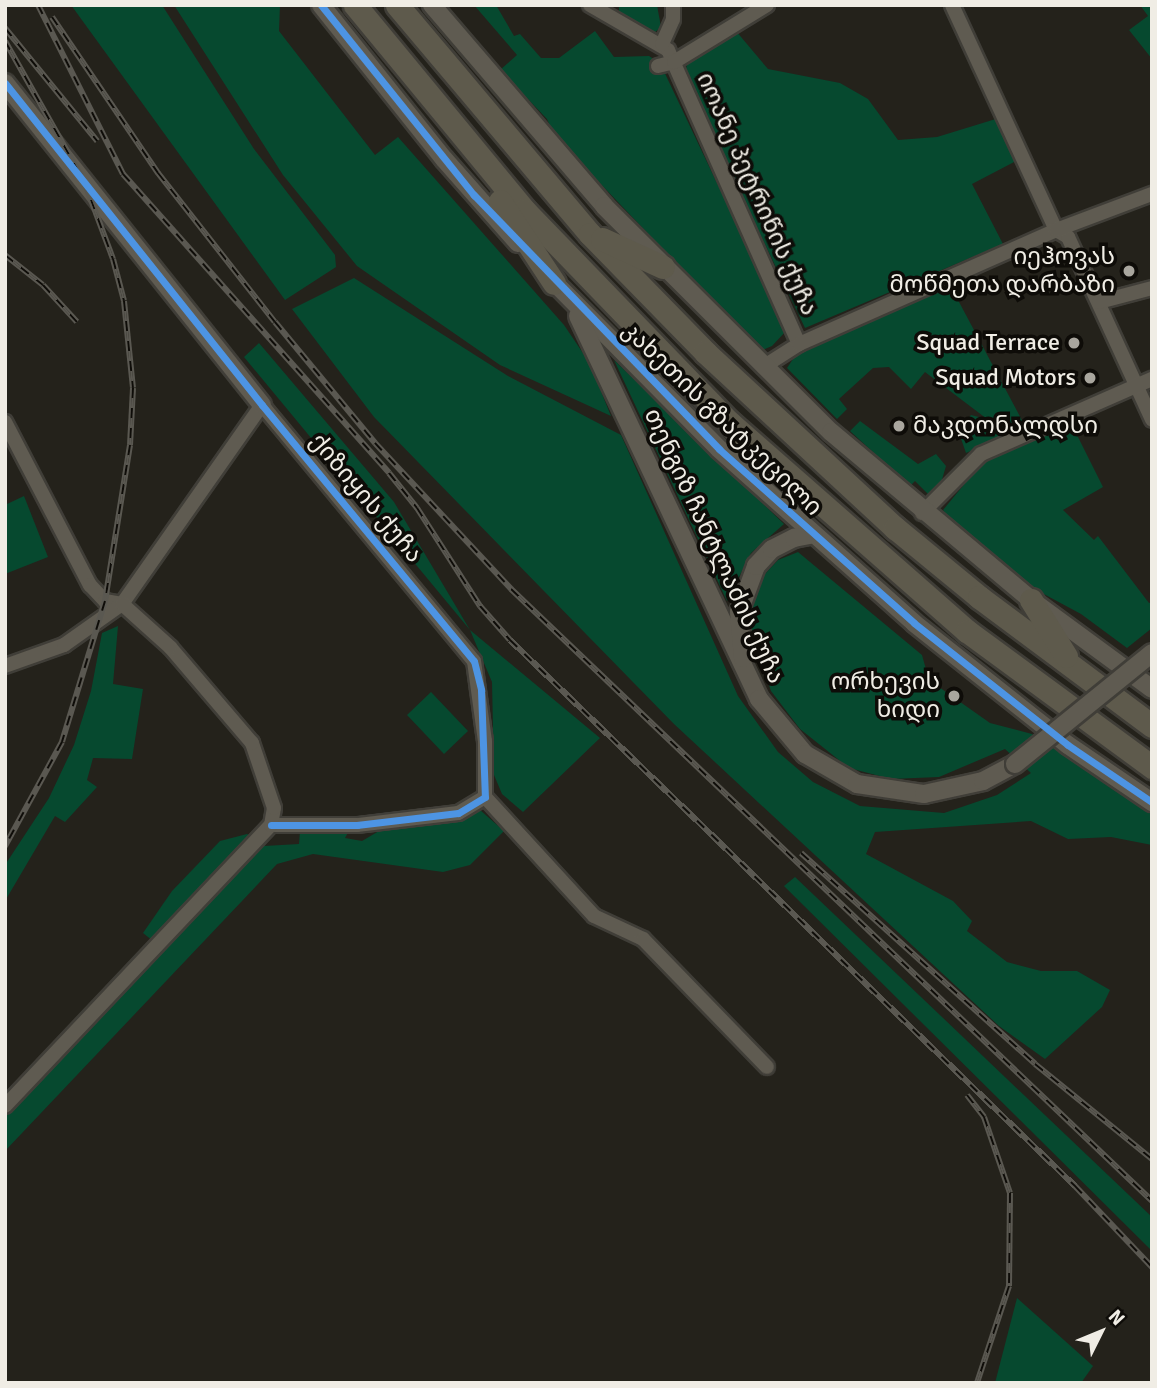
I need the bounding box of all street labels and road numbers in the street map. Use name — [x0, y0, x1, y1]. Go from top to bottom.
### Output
street label: იოანე პეტრიწის ქუჩა — [690, 68, 824, 320]
street label: კახეთის გზატკეცილი — [616, 316, 828, 522]
street label: თენგიზ ჩანტლაძის ქუჩა — [638, 404, 790, 688]
street label: ქიზიყის ქუჩა — [303, 427, 429, 569]

